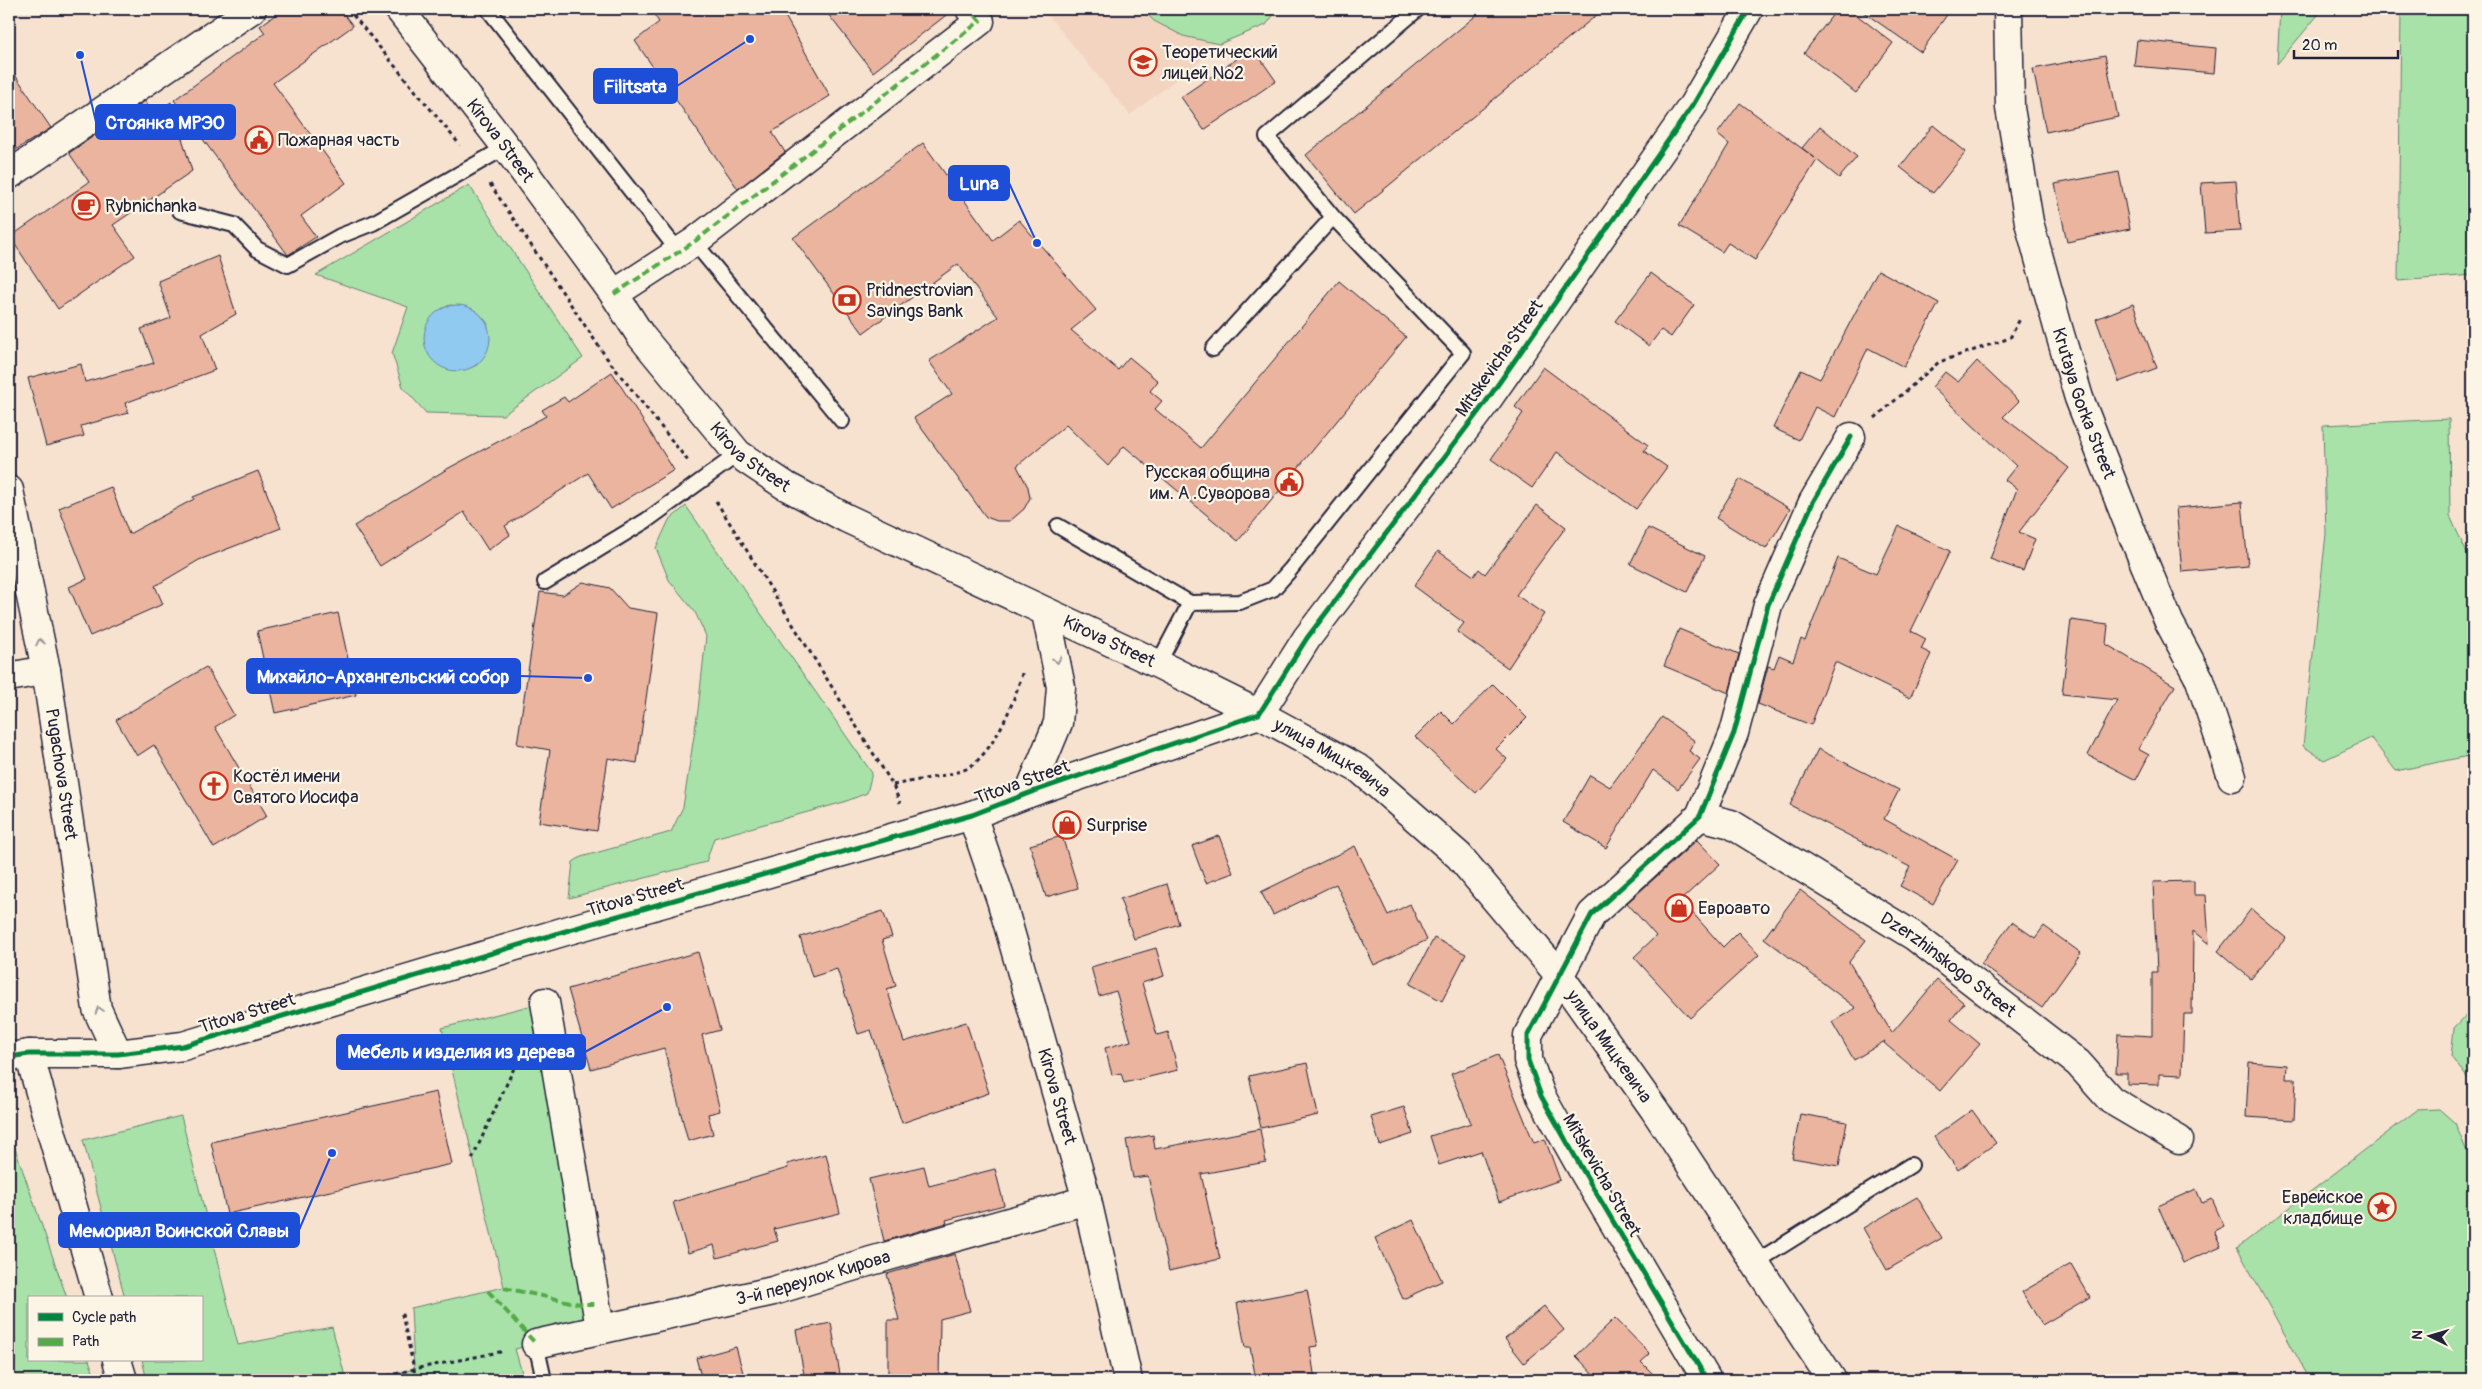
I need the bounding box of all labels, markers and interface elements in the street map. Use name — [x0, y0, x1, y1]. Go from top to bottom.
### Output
scale bar — [2294, 28, 2398, 60]
text: 20 m — [2302, 36, 2337, 55]
place label: Теоретический лицей №2 — [1162, 41, 1278, 85]
school or university icon: Теоретический лицей №2 — [1128, 47, 1158, 77]
callout: Filitsata — [594, 69, 677, 103]
text: Filitsata — [603, 75, 667, 99]
street label: Kirova Street — [461, 94, 540, 188]
callout: Стоянка МРЭО — [96, 105, 235, 139]
text: Стоянка МРЭО — [105, 111, 225, 135]
public building icon: Пожарная часть — [244, 125, 274, 155]
place label: Пожарная часть — [278, 129, 400, 152]
callout: Luna — [949, 166, 1009, 200]
text: Luna — [959, 172, 999, 196]
cafe icon: Rybnichanka — [71, 191, 101, 221]
place label: Rybnichanka — [105, 195, 197, 218]
place label: Pridnestrovian Savings Bank — [866, 279, 973, 323]
bank icon: Pridnestrovian Savings Bank — [832, 285, 862, 315]
street label: Mitskevicha Street — [1450, 295, 1549, 421]
street label: Krutaya Gorka Street — [2047, 325, 2121, 483]
street label: Kirova Street — [704, 417, 795, 498]
place label: Русская община им. А .Суворова — [1145, 461, 1270, 505]
public building icon: Русская община им. А .Суворова — [1274, 467, 1304, 497]
street label: Kirova Street — [1059, 610, 1159, 673]
one-way arrow — [35, 638, 46, 646]
one-way arrow — [1051, 656, 1061, 665]
callout: Михайло-Архангельский собор — [247, 659, 520, 693]
text: Михайло-Архангельский собор — [257, 665, 509, 689]
street label: Pugachova Street — [40, 707, 83, 842]
street label: улица Мицкевича — [1269, 713, 1395, 803]
street label: Titova Street — [972, 754, 1073, 810]
place label: Костёл имени Святого Иосифа — [233, 765, 359, 809]
church icon: Костёл имени Святого Иосифа — [199, 771, 229, 801]
shop icon: Surprise — [1052, 810, 1082, 840]
place label: Surprise — [1086, 814, 1147, 837]
street label: Titova Street — [584, 873, 687, 922]
shop icon: Евроавто — [1664, 893, 1694, 923]
place label: Евроавто — [1698, 897, 1771, 920]
street label: Dzerzhinskogo Street — [1876, 907, 2021, 1023]
street label: улица Мицкевича — [1560, 985, 1657, 1108]
street label: Titova Street — [196, 988, 299, 1039]
one-way arrow — [94, 1006, 104, 1014]
callout: Мебель и изделия из дерева — [337, 1035, 585, 1069]
text: Мебель и изделия из дерева — [347, 1040, 575, 1064]
street label: Kirova Street — [1032, 1046, 1082, 1148]
street label: Mitskevicha Street — [1557, 1110, 1646, 1241]
place label: Еврейское кладбище — [2282, 1186, 2363, 1230]
place icon: Еврейское кладбище — [2367, 1192, 2397, 1222]
callout: Мемориал Воинской Славы — [59, 1213, 299, 1247]
text: Мемориал Воинской Славы — [69, 1219, 289, 1243]
street label: 3-й переулок Кирова — [734, 1245, 893, 1311]
legend — [28, 1296, 202, 1362]
text: Cycle path — [72, 1308, 136, 1327]
north arrow — [2404, 1312, 2454, 1362]
text: N — [2409, 1329, 2426, 1340]
text: Path — [72, 1332, 99, 1351]

